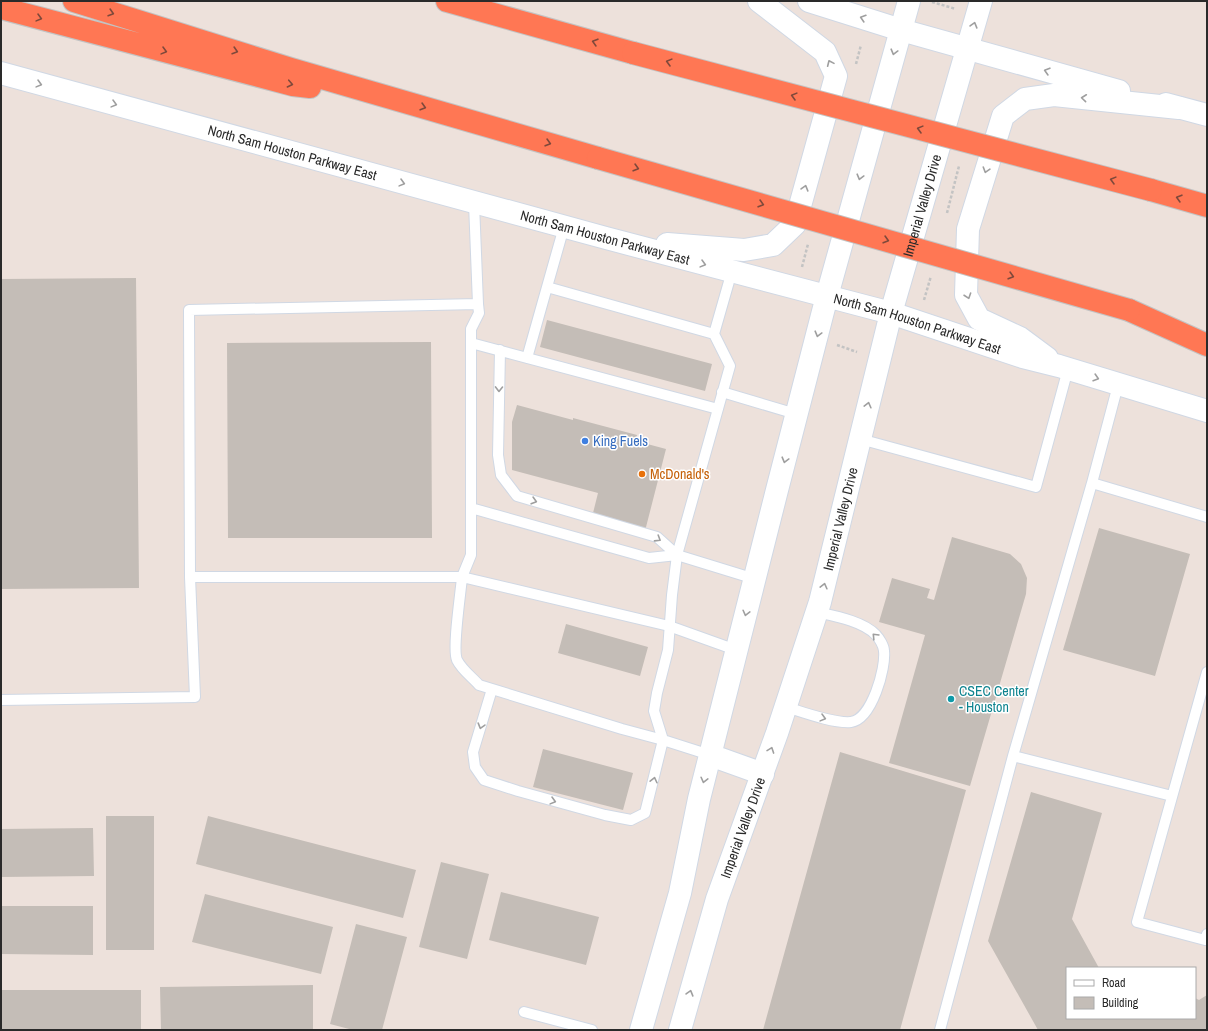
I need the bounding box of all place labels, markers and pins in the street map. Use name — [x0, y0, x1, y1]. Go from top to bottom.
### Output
place label: King Fuels — [593, 432, 648, 450]
marker: King Fuels — [580, 436, 590, 446]
place label: McDonald's — [650, 465, 710, 483]
marker: McDonald's — [637, 469, 647, 479]
place label: CSEC Center - Houston — [959, 682, 1029, 716]
marker: CSEC Center - Houston — [946, 694, 956, 704]

